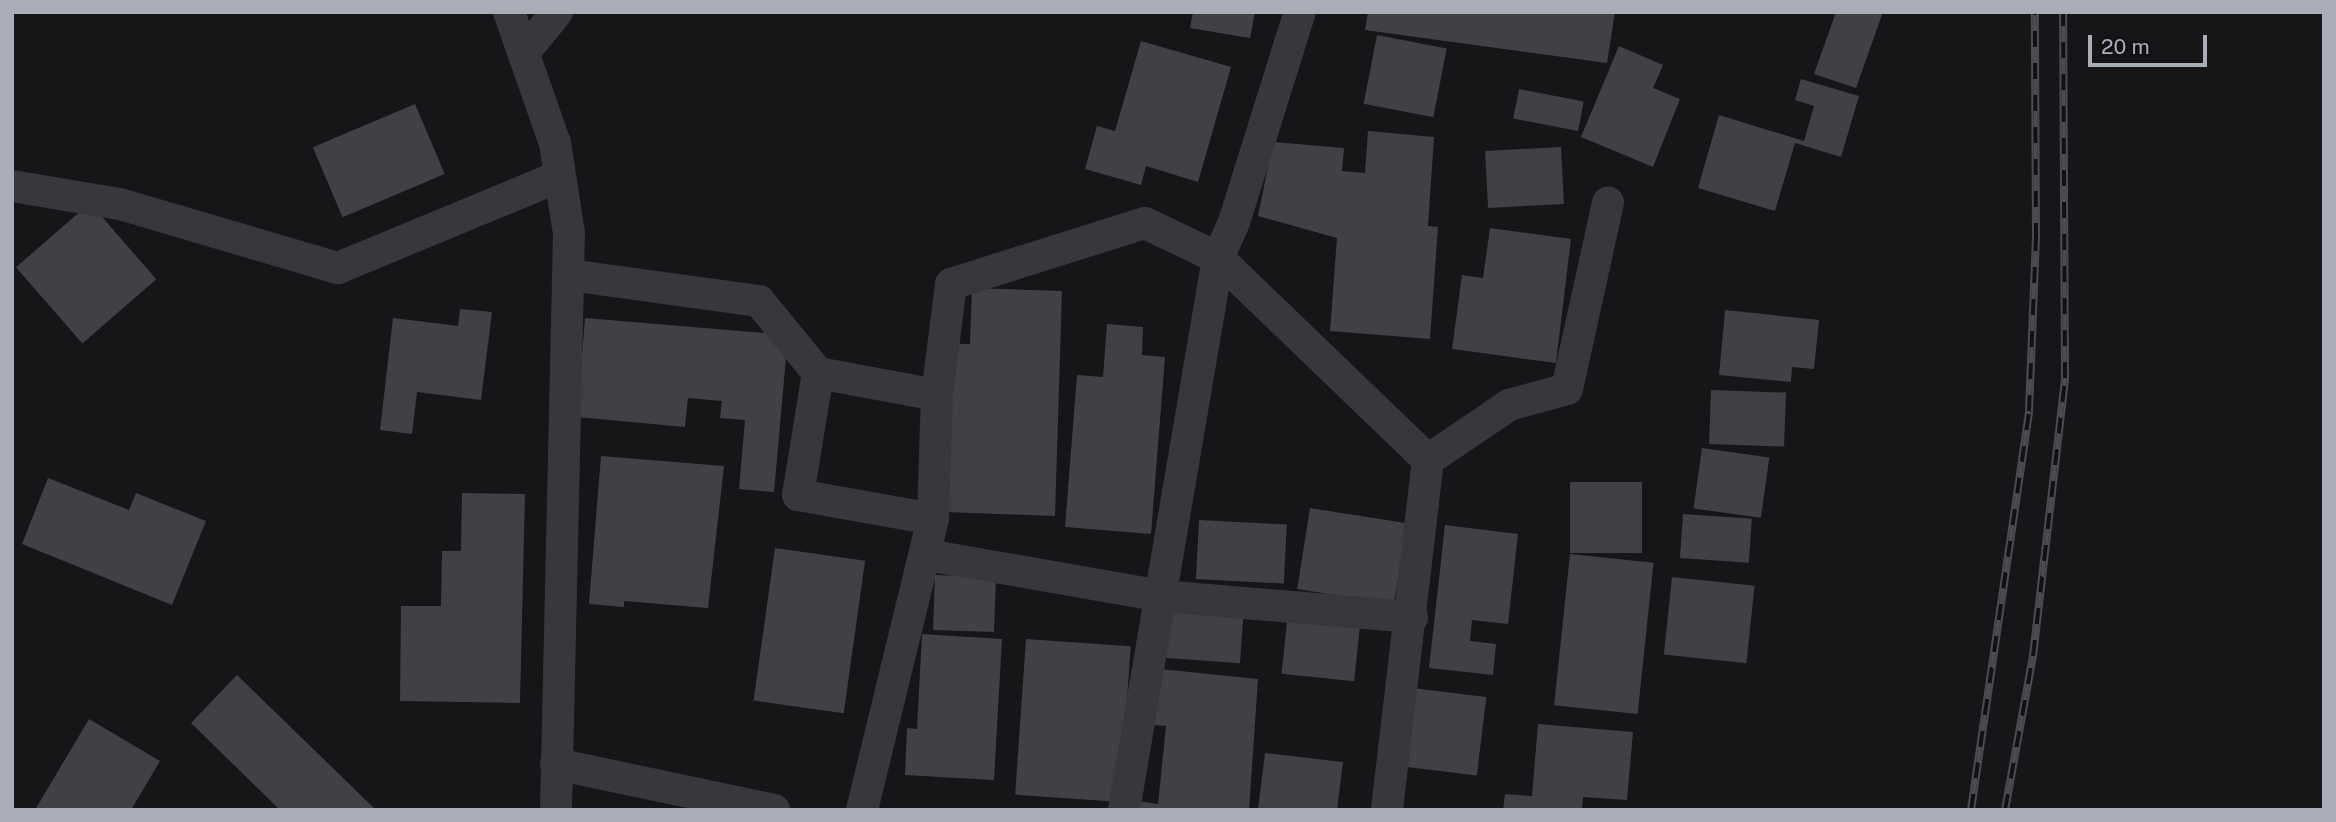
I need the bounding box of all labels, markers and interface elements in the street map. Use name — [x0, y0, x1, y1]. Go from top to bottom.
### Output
scale bar — [2091, 21, 2210, 65]
text: 20 m — [2101, 34, 2150, 59]

